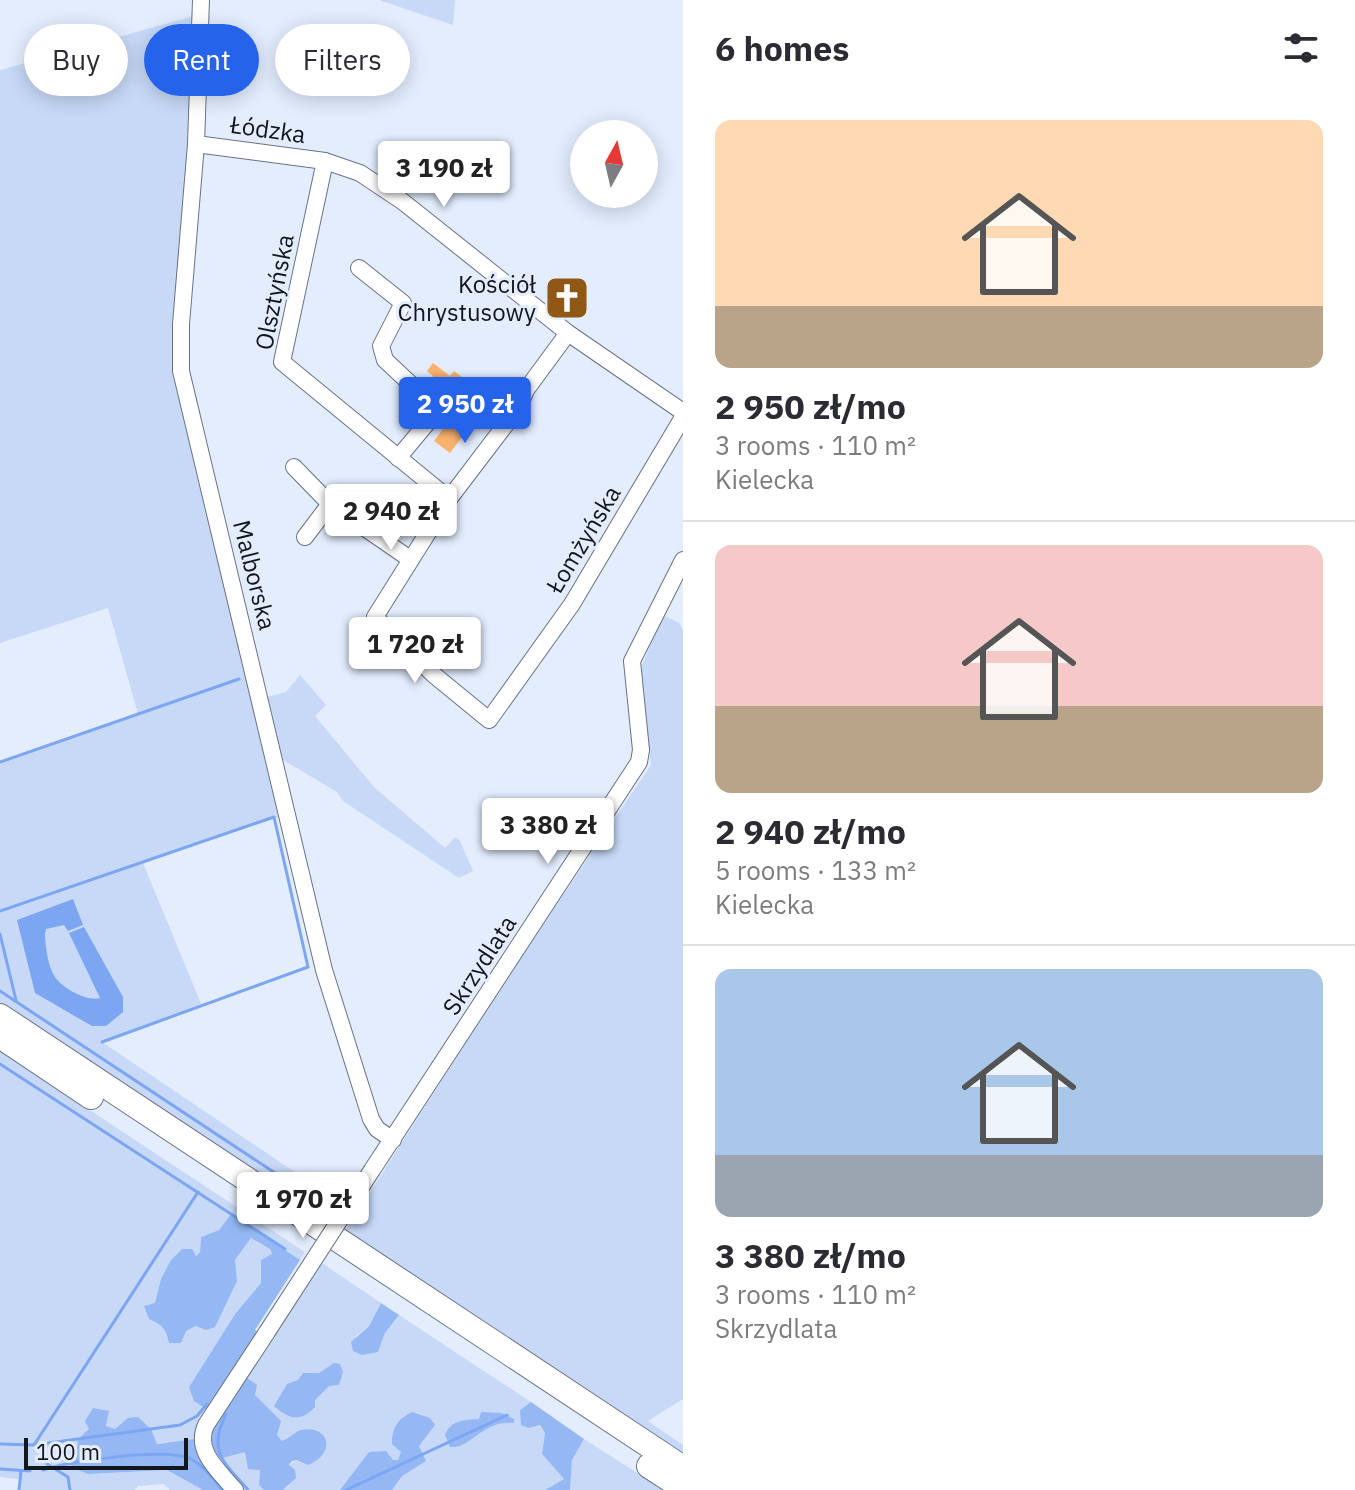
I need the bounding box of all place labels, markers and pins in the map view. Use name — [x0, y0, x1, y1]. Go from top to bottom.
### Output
pin: 3 190 zł — [361, 141, 527, 209]
place label: Kościół Chrystusowy — [398, 268, 536, 328]
church icon: Kościół Chrystusowy — [543, 274, 591, 322]
pin: 2 950 zł — [382, 377, 548, 445]
pin: 2 940 zł — [308, 484, 474, 552]
pin: 1 720 zł — [332, 617, 498, 685]
pin: 3 380 zł — [465, 798, 631, 866]
pin: 1 970 zł — [220, 1172, 386, 1240]

